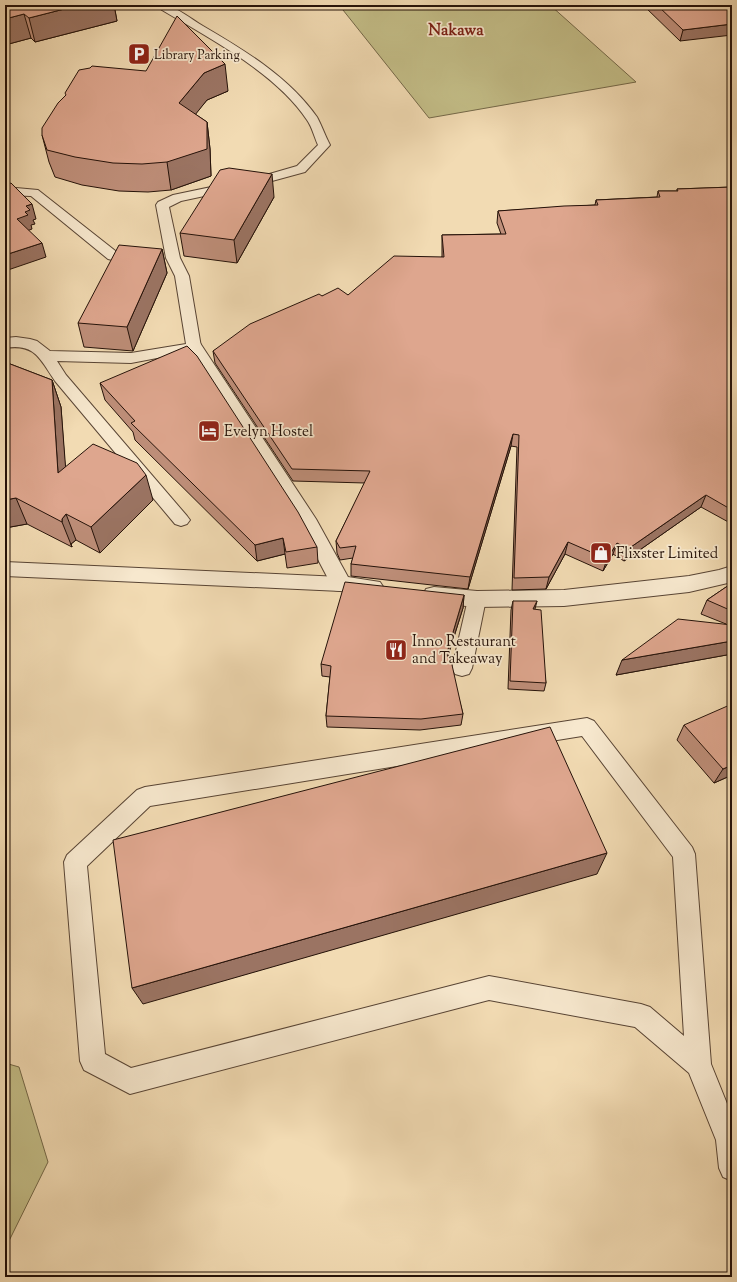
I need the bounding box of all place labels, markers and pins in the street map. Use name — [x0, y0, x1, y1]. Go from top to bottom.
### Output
parking icon: Library Parking — [126, 41, 152, 67]
place label: Library Parking — [154, 47, 240, 65]
hotel icon: Evelyn Hostel — [196, 418, 222, 444]
place label: Evelyn Hostel — [224, 422, 313, 443]
shop icon: Flixster Limited — [588, 540, 614, 566]
place label: Flixster Limited — [616, 544, 719, 565]
place label: Inno Restaurant and Takeaway — [412, 632, 516, 670]
restaurant icon: Inno Restaurant and Takeaway — [383, 637, 409, 663]

